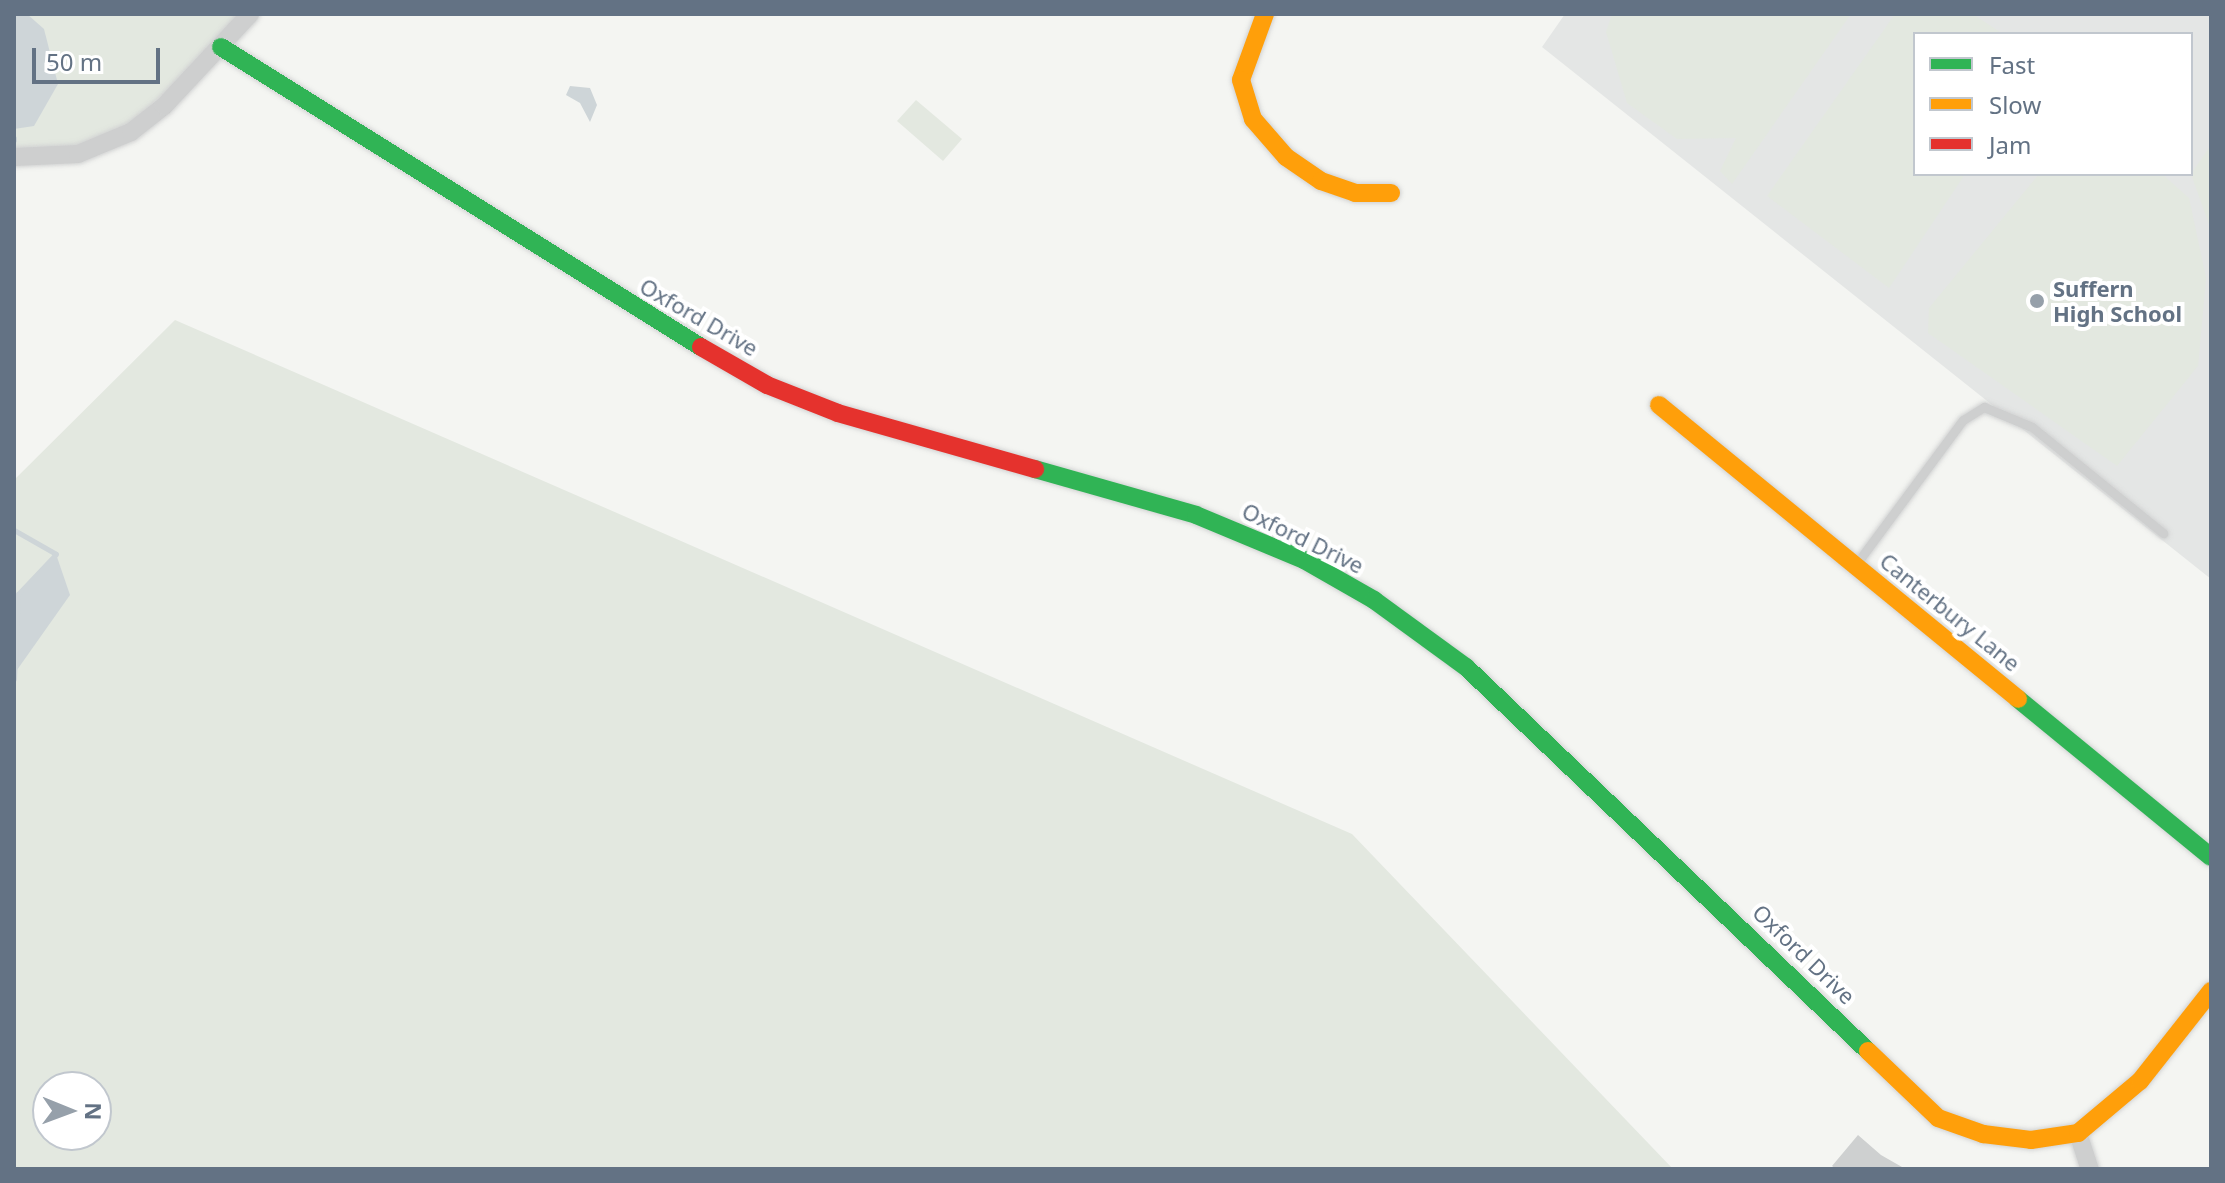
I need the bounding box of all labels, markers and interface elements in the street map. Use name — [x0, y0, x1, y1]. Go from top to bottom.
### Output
scale bar — [36, 32, 164, 82]
legend — [1913, 32, 2193, 176]
text: 50 m — [46, 45, 102, 78]
text: Fast — [1989, 48, 2035, 81]
text: Slow — [1989, 88, 2041, 121]
text: Jam — [1989, 128, 2031, 161]
street label: Oxford Drive — [635, 273, 763, 361]
place label: Suffern High School — [2053, 275, 2182, 326]
marker: Suffern High School — [2028, 292, 2046, 310]
street label: Oxford Drive — [1238, 497, 1368, 579]
street label: Canterbury Lane — [1875, 548, 2025, 676]
street label: Oxford Drive — [1747, 899, 1861, 1009]
north arrow — [32, 1071, 112, 1151]
text: N — [79, 1102, 109, 1121]

